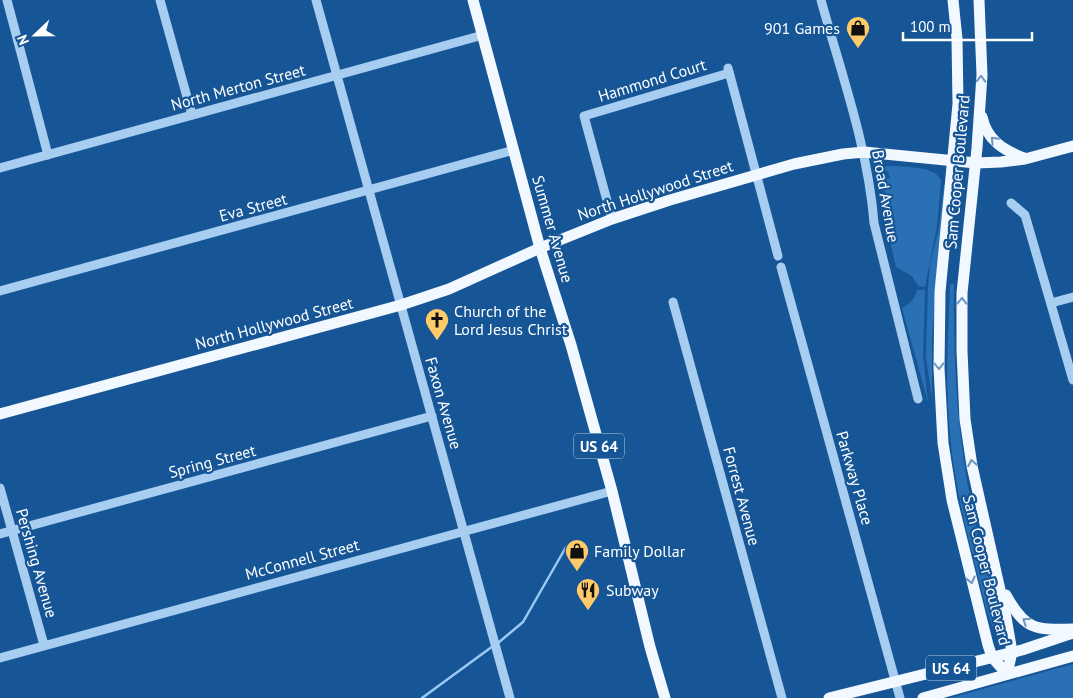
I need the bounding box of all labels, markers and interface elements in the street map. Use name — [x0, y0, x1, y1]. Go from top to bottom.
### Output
north arrow — [10, 10, 60, 60]
scale bar — [903, 10, 1032, 42]
shop icon: 901 Games — [845, 15, 871, 49]
text: 100 m — [910, 17, 951, 36]
place label: 901 Games — [764, 18, 840, 38]
text: N — [13, 32, 33, 48]
street label: Hammond Court — [596, 54, 709, 106]
street label: North Merton Street — [169, 59, 308, 115]
one-way arrow — [976, 75, 986, 82]
street label: Sam Cooper Boulevard — [940, 94, 974, 250]
one-way arrow — [991, 137, 1000, 146]
street label: Broad Avenue — [868, 148, 904, 244]
street label: North Hollywood Street — [575, 155, 736, 225]
street label: Summer Avenue — [528, 173, 578, 285]
street label: Eva Street — [217, 188, 290, 226]
street label: North Hollywood Street — [193, 292, 356, 354]
one-way arrow — [957, 297, 968, 305]
place label: Church of the Lord Jesus Christ — [454, 301, 568, 339]
church icon: Church of the Lord Jesus Christ — [424, 307, 450, 341]
street label: Faxon Avenue — [421, 355, 467, 451]
one-way arrow — [934, 363, 944, 371]
street label: Parkway Place — [832, 429, 878, 527]
road number: US 64 — [574, 434, 624, 458]
street label: Spring Street — [166, 440, 258, 482]
street label: Forrest Avenue — [719, 444, 765, 548]
one-way arrow — [967, 459, 978, 467]
street label: Sam Cooper Boulevard — [959, 493, 1015, 647]
street label: Pershing Avenue — [12, 506, 62, 620]
street label: McConnell Street — [243, 534, 362, 584]
shop icon: Family Dollar — [564, 538, 590, 572]
place label: Family Dollar — [594, 541, 686, 561]
one-way arrow — [966, 576, 976, 584]
restaurant icon: Subway — [575, 577, 601, 611]
place label: Subway — [606, 580, 659, 600]
one-way arrow — [1022, 618, 1031, 628]
road number: US 64 — [926, 656, 976, 680]

